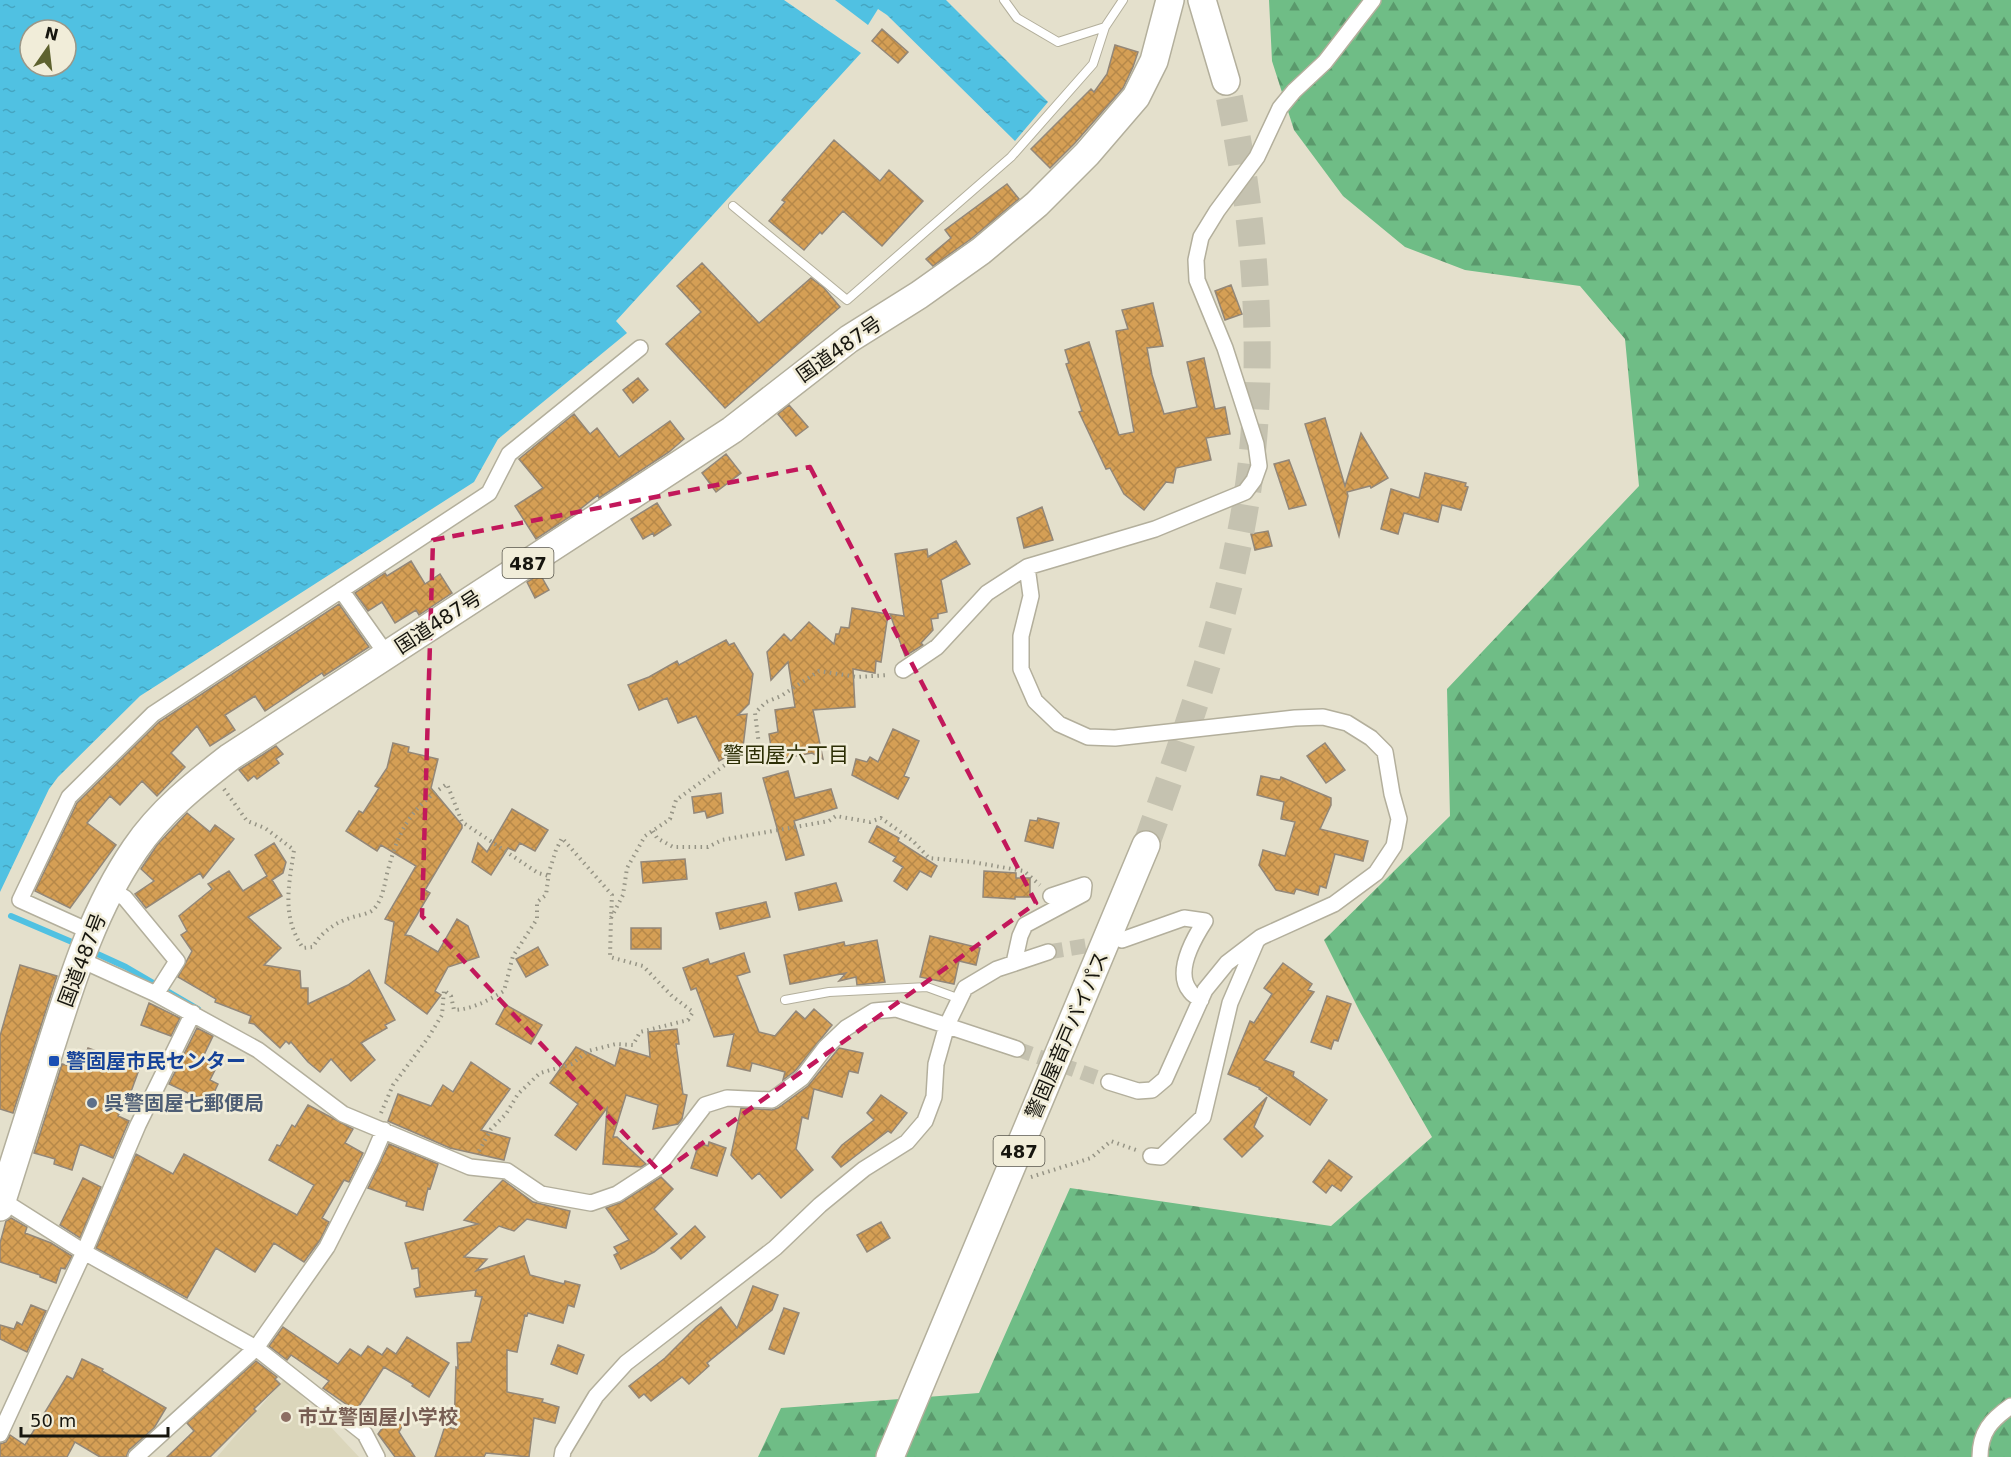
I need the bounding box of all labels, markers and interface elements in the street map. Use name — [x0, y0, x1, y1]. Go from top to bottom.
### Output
north arrow — [18, 18, 78, 78]
text: N — [43, 23, 60, 45]
street label: 国道487号 — [792, 311, 886, 387]
road number: 487 — [502, 548, 554, 578]
street label: 国道487号 — [390, 585, 486, 659]
district label: 警固屋六丁目 — [723, 743, 849, 767]
street label: 国道487号 — [53, 910, 111, 1010]
street label: 警固屋音戸バイパス — [1021, 948, 1113, 1122]
place label: 警固屋市民センター — [66, 1049, 246, 1073]
marker: 警固屋市民センター — [47, 1054, 61, 1068]
place label: 呉警固屋七郵便局 — [104, 1091, 264, 1115]
marker: 呉警固屋七郵便局 — [85, 1096, 99, 1110]
road number: 487 — [994, 1136, 1044, 1166]
scale bar — [21, 1400, 168, 1438]
place label: 市立警固屋小学校 — [298, 1405, 458, 1429]
text: 50 m — [30, 1410, 76, 1431]
marker: 市立警固屋小学校 — [279, 1410, 293, 1424]

